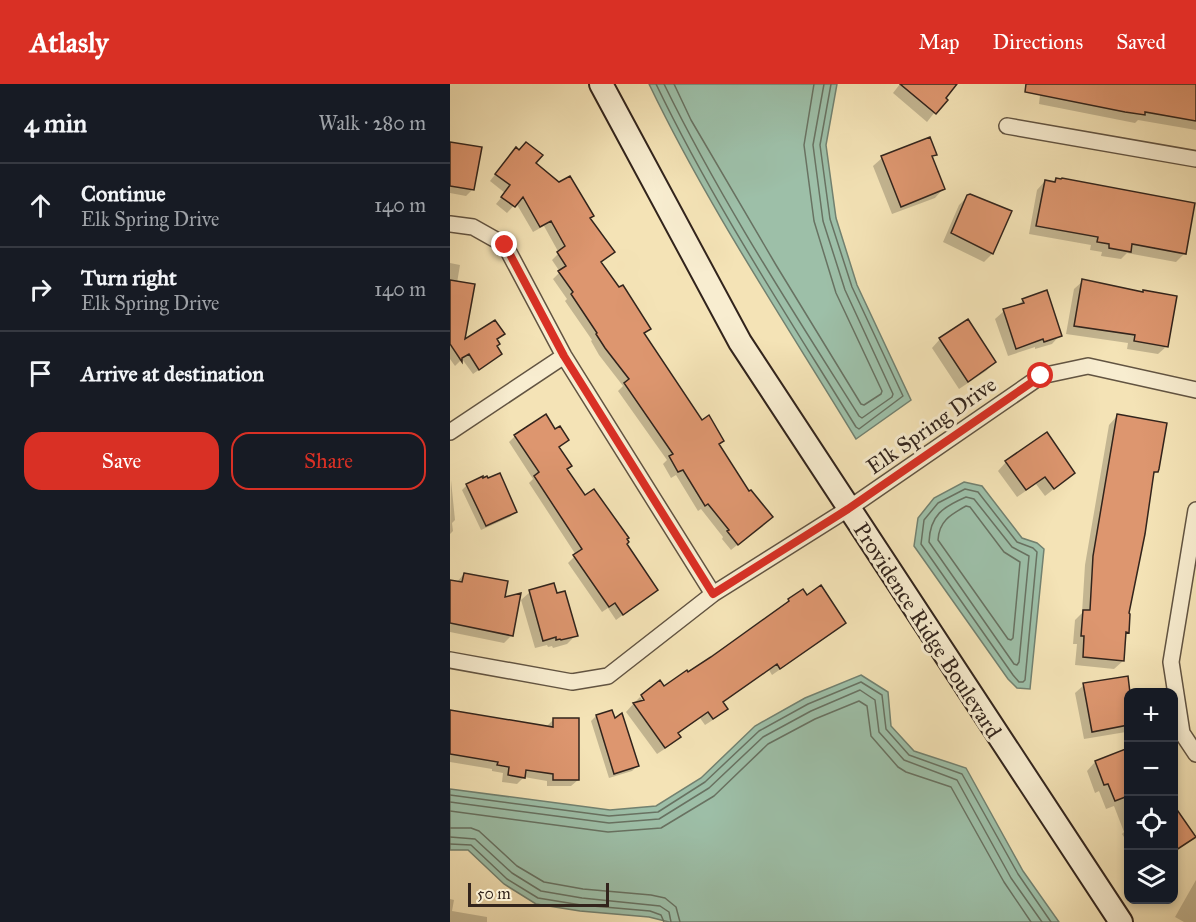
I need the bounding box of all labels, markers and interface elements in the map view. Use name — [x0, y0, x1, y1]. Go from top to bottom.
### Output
text: Atlasly — [30, 25, 108, 60]
text: Map — [919, 29, 960, 55]
text: Directions — [993, 29, 1083, 55]
text: Saved — [1116, 29, 1166, 55]
text: 4 min — [24, 107, 87, 139]
text: Walk · 280 m — [319, 111, 426, 135]
text: Continue — [81, 180, 166, 207]
icon: ahead — [24, 189, 57, 222]
text: 140 m — [374, 193, 426, 217]
text: Elk Spring Drive — [81, 207, 219, 231]
route end — [491, 231, 517, 257]
text: Turn right — [81, 264, 177, 291]
icon: right — [24, 273, 57, 306]
text: 140 m — [374, 277, 426, 301]
text: Elk Spring Drive — [81, 291, 219, 315]
icon: arrive — [24, 357, 57, 390]
text: Arrive at destination — [81, 360, 264, 387]
route start — [1027, 362, 1053, 388]
street label: Elk Spring Drive — [861, 371, 1001, 480]
button: Save — [24, 432, 219, 490]
button: Share — [231, 432, 426, 490]
street label: Providence Ridge Boulevard — [848, 517, 1007, 743]
map controls — [1124, 688, 1178, 904]
button: + — [1124, 688, 1178, 742]
button: − — [1124, 742, 1178, 796]
button: locate — [1124, 796, 1178, 850]
button: layers — [1124, 850, 1178, 904]
scale bar — [468, 880, 609, 908]
text: 50 m — [477, 884, 511, 903]

